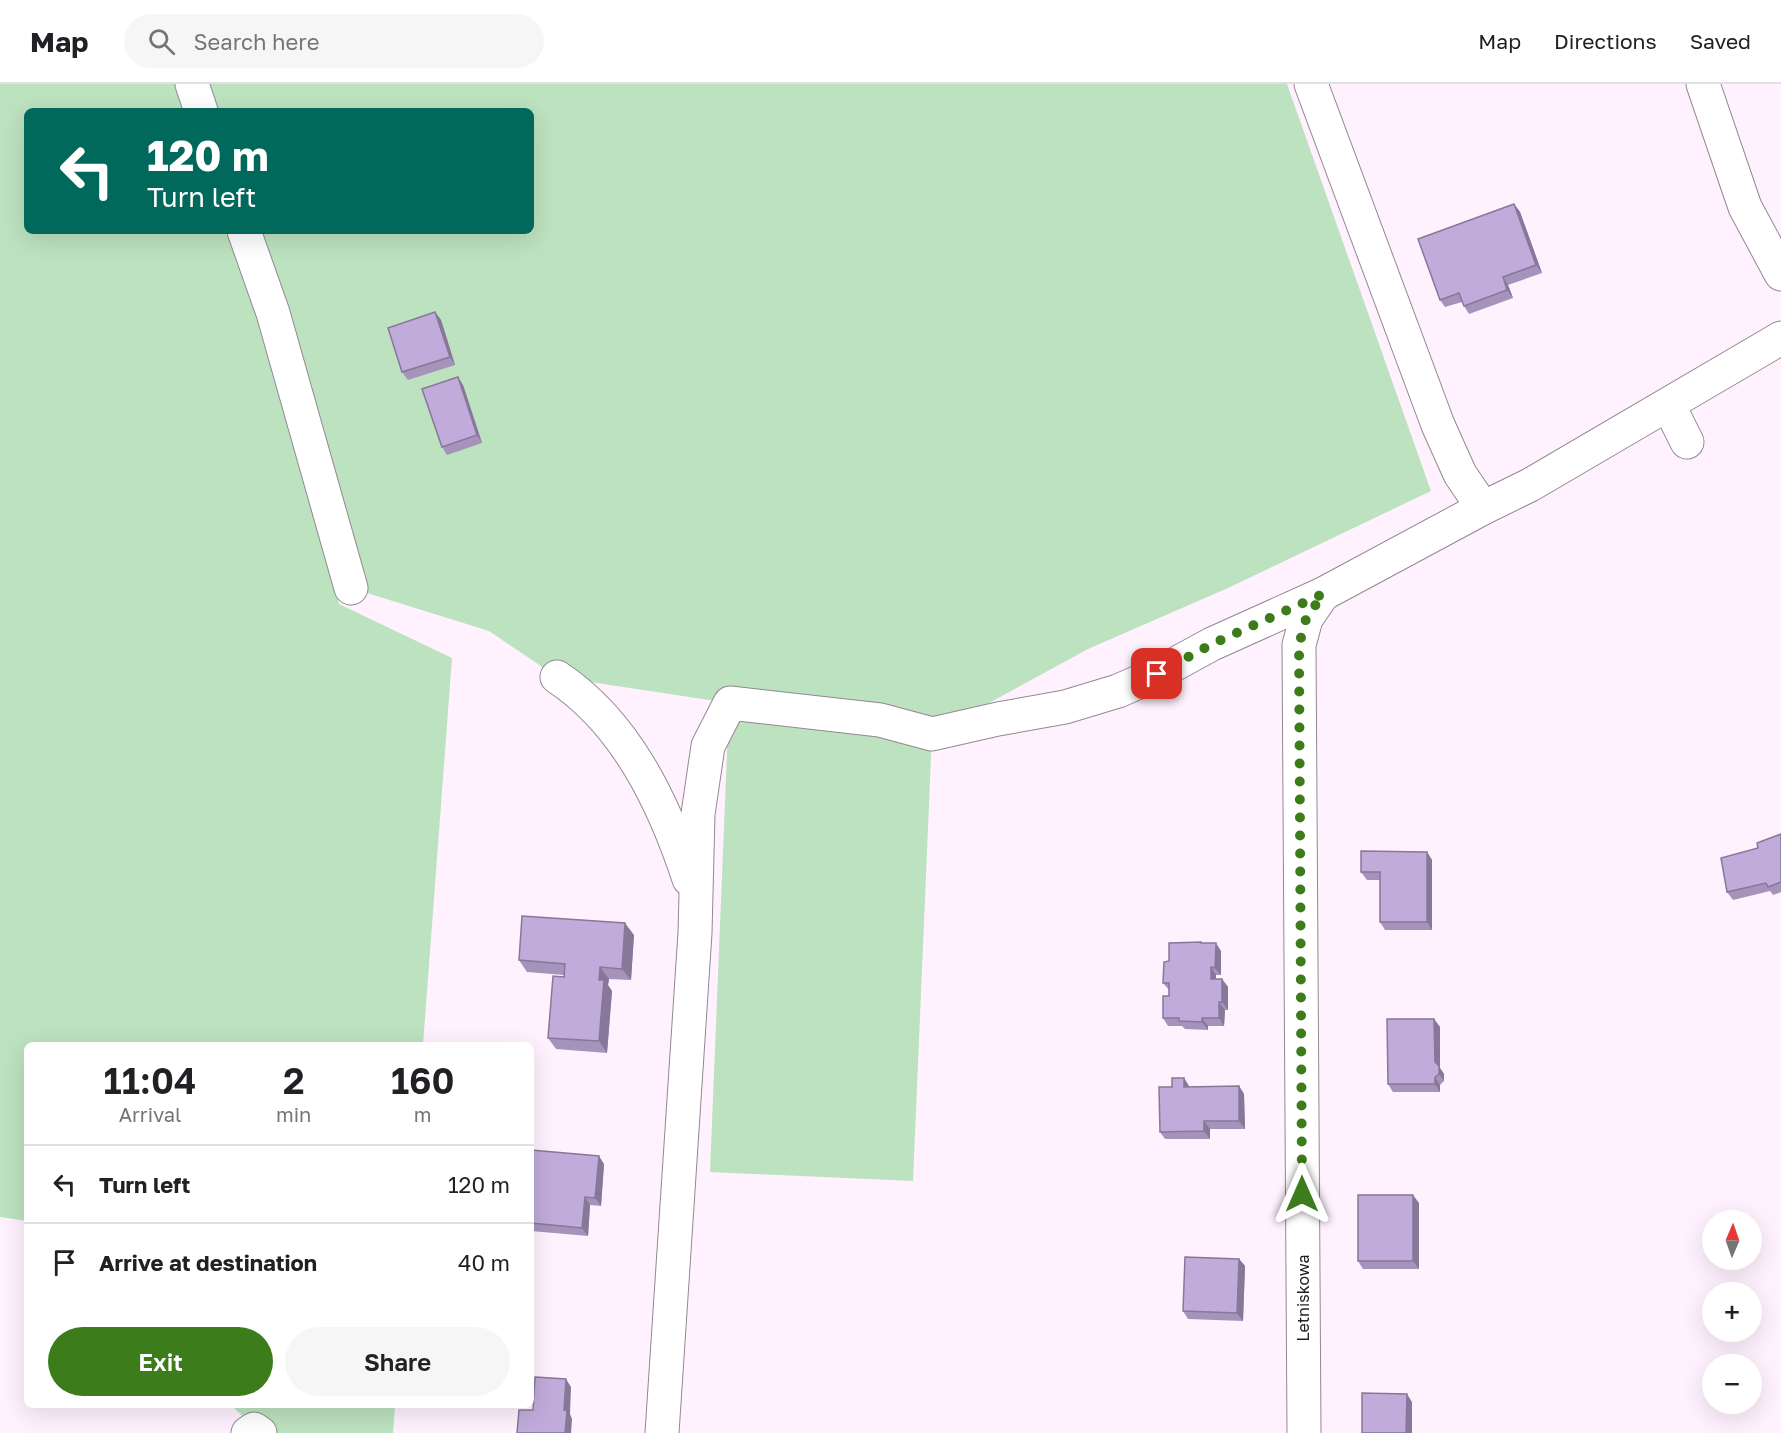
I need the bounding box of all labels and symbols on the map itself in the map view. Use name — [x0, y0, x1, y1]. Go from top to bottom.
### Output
pin — [1131, 648, 1182, 699]
position arrow — [1270, 1162, 1334, 1226]
north arrow — [1702, 1210, 1762, 1270]
street label: Letniskowa — [1293, 1254, 1313, 1342]

